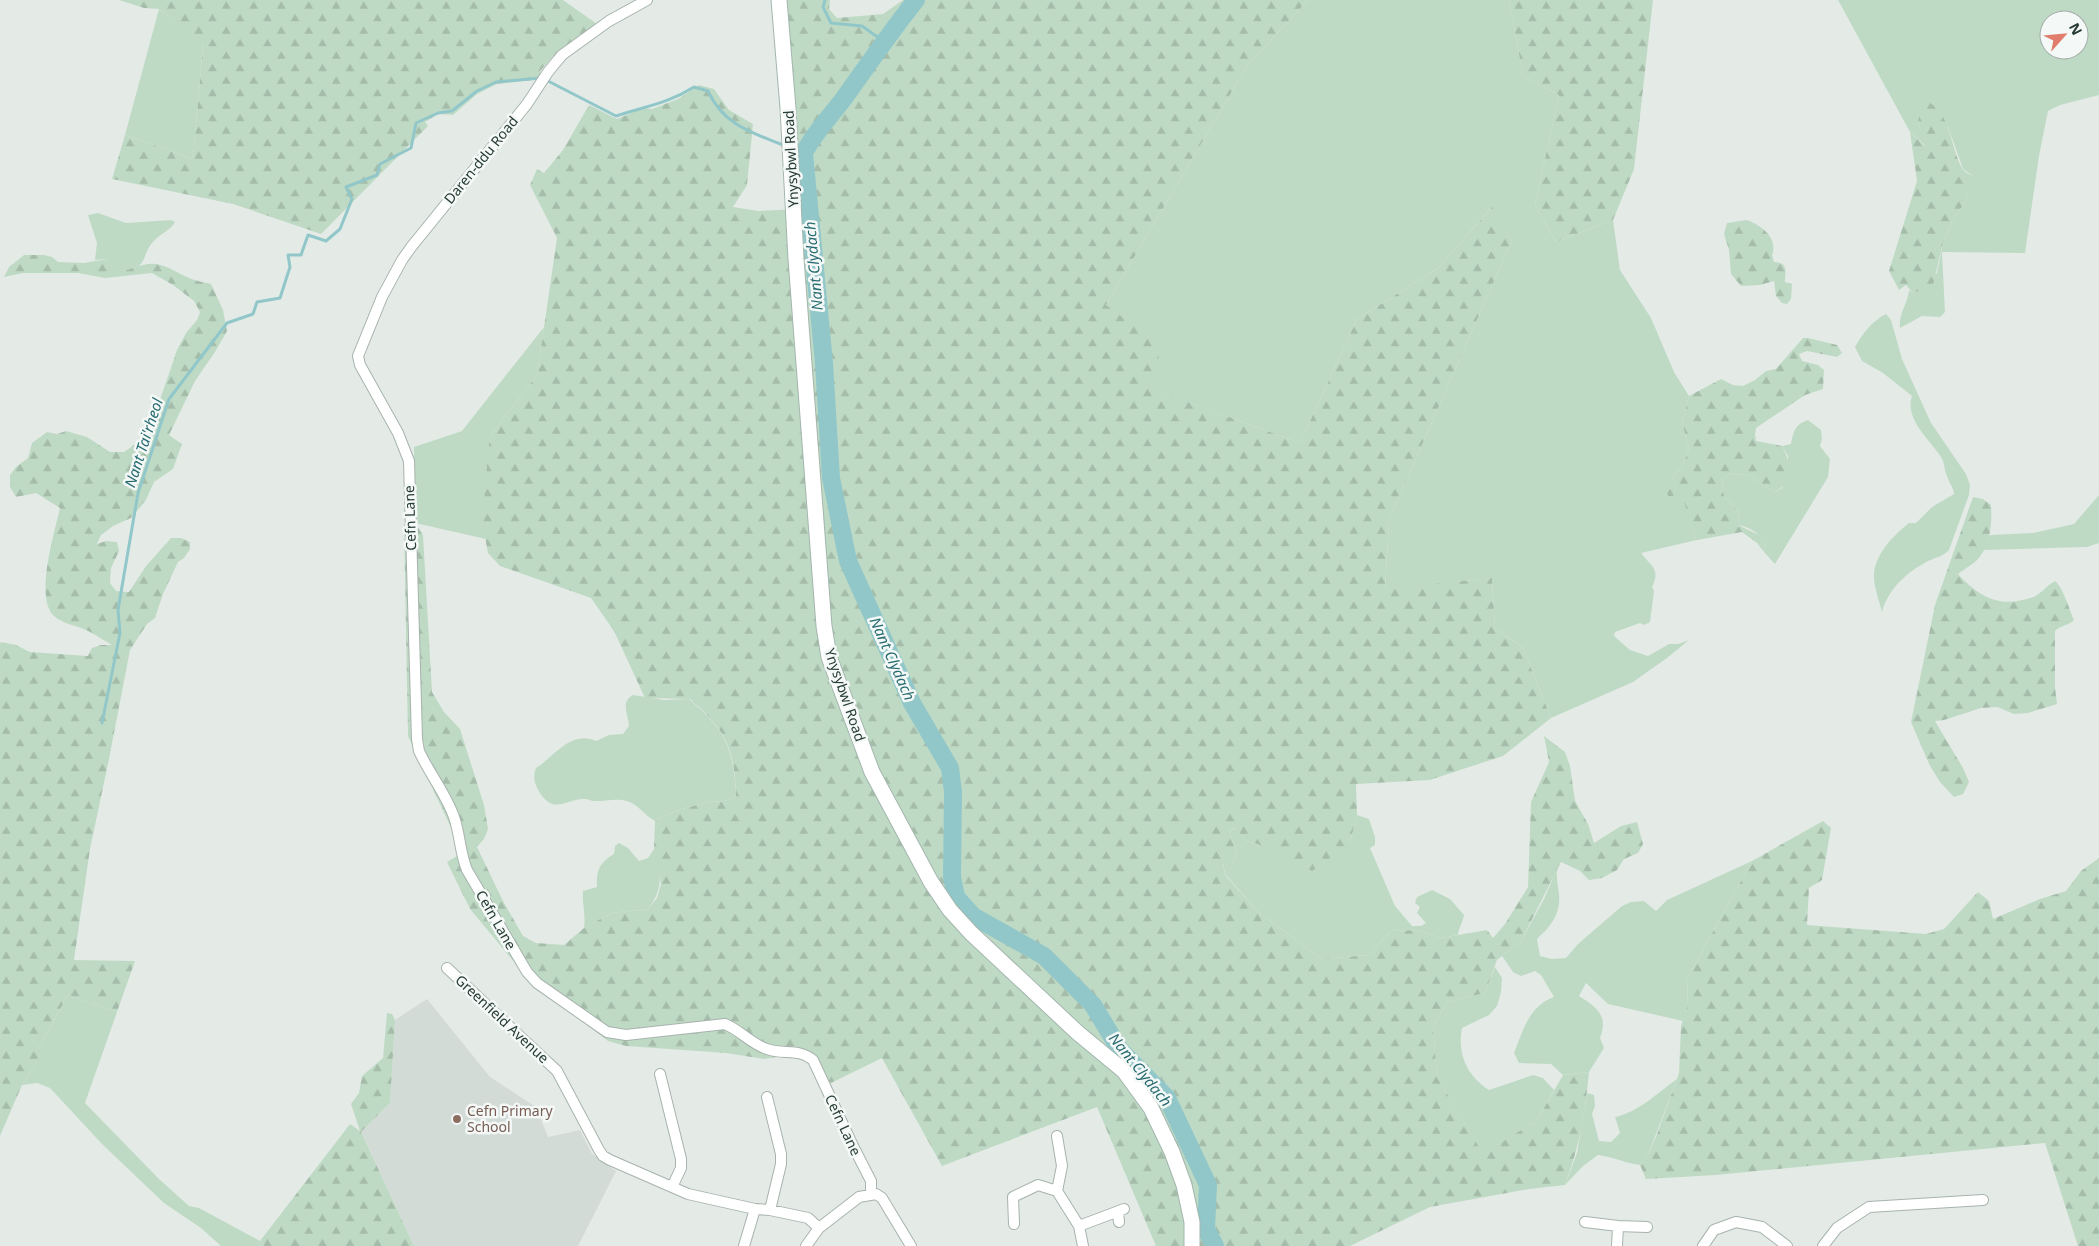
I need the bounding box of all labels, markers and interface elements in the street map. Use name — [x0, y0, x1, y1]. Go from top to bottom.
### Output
north arrow — [2039, 10, 2089, 60]
text: N — [2065, 19, 2087, 38]
street label: Ynysybwl Road — [778, 110, 803, 208]
street label: Daren-ddu Road — [439, 112, 522, 208]
water label: Nant Clydach — [799, 221, 827, 311]
water label: Nant Tai'rheol — [119, 394, 167, 490]
street label: Cefn Lane — [399, 485, 420, 551]
water label: Nant Clydach — [866, 614, 920, 703]
street label: Ynysybwl Road — [821, 646, 870, 744]
street label: Cefn Lane — [472, 887, 521, 953]
street label: Greenfield Avenue — [451, 970, 553, 1067]
water label: Nant Clydach — [1105, 1028, 1177, 1110]
street label: Cefn Lane — [821, 1091, 866, 1159]
place label: Cefn Primary School — [467, 1101, 553, 1136]
marker: Cefn Primary School — [451, 1113, 463, 1125]

